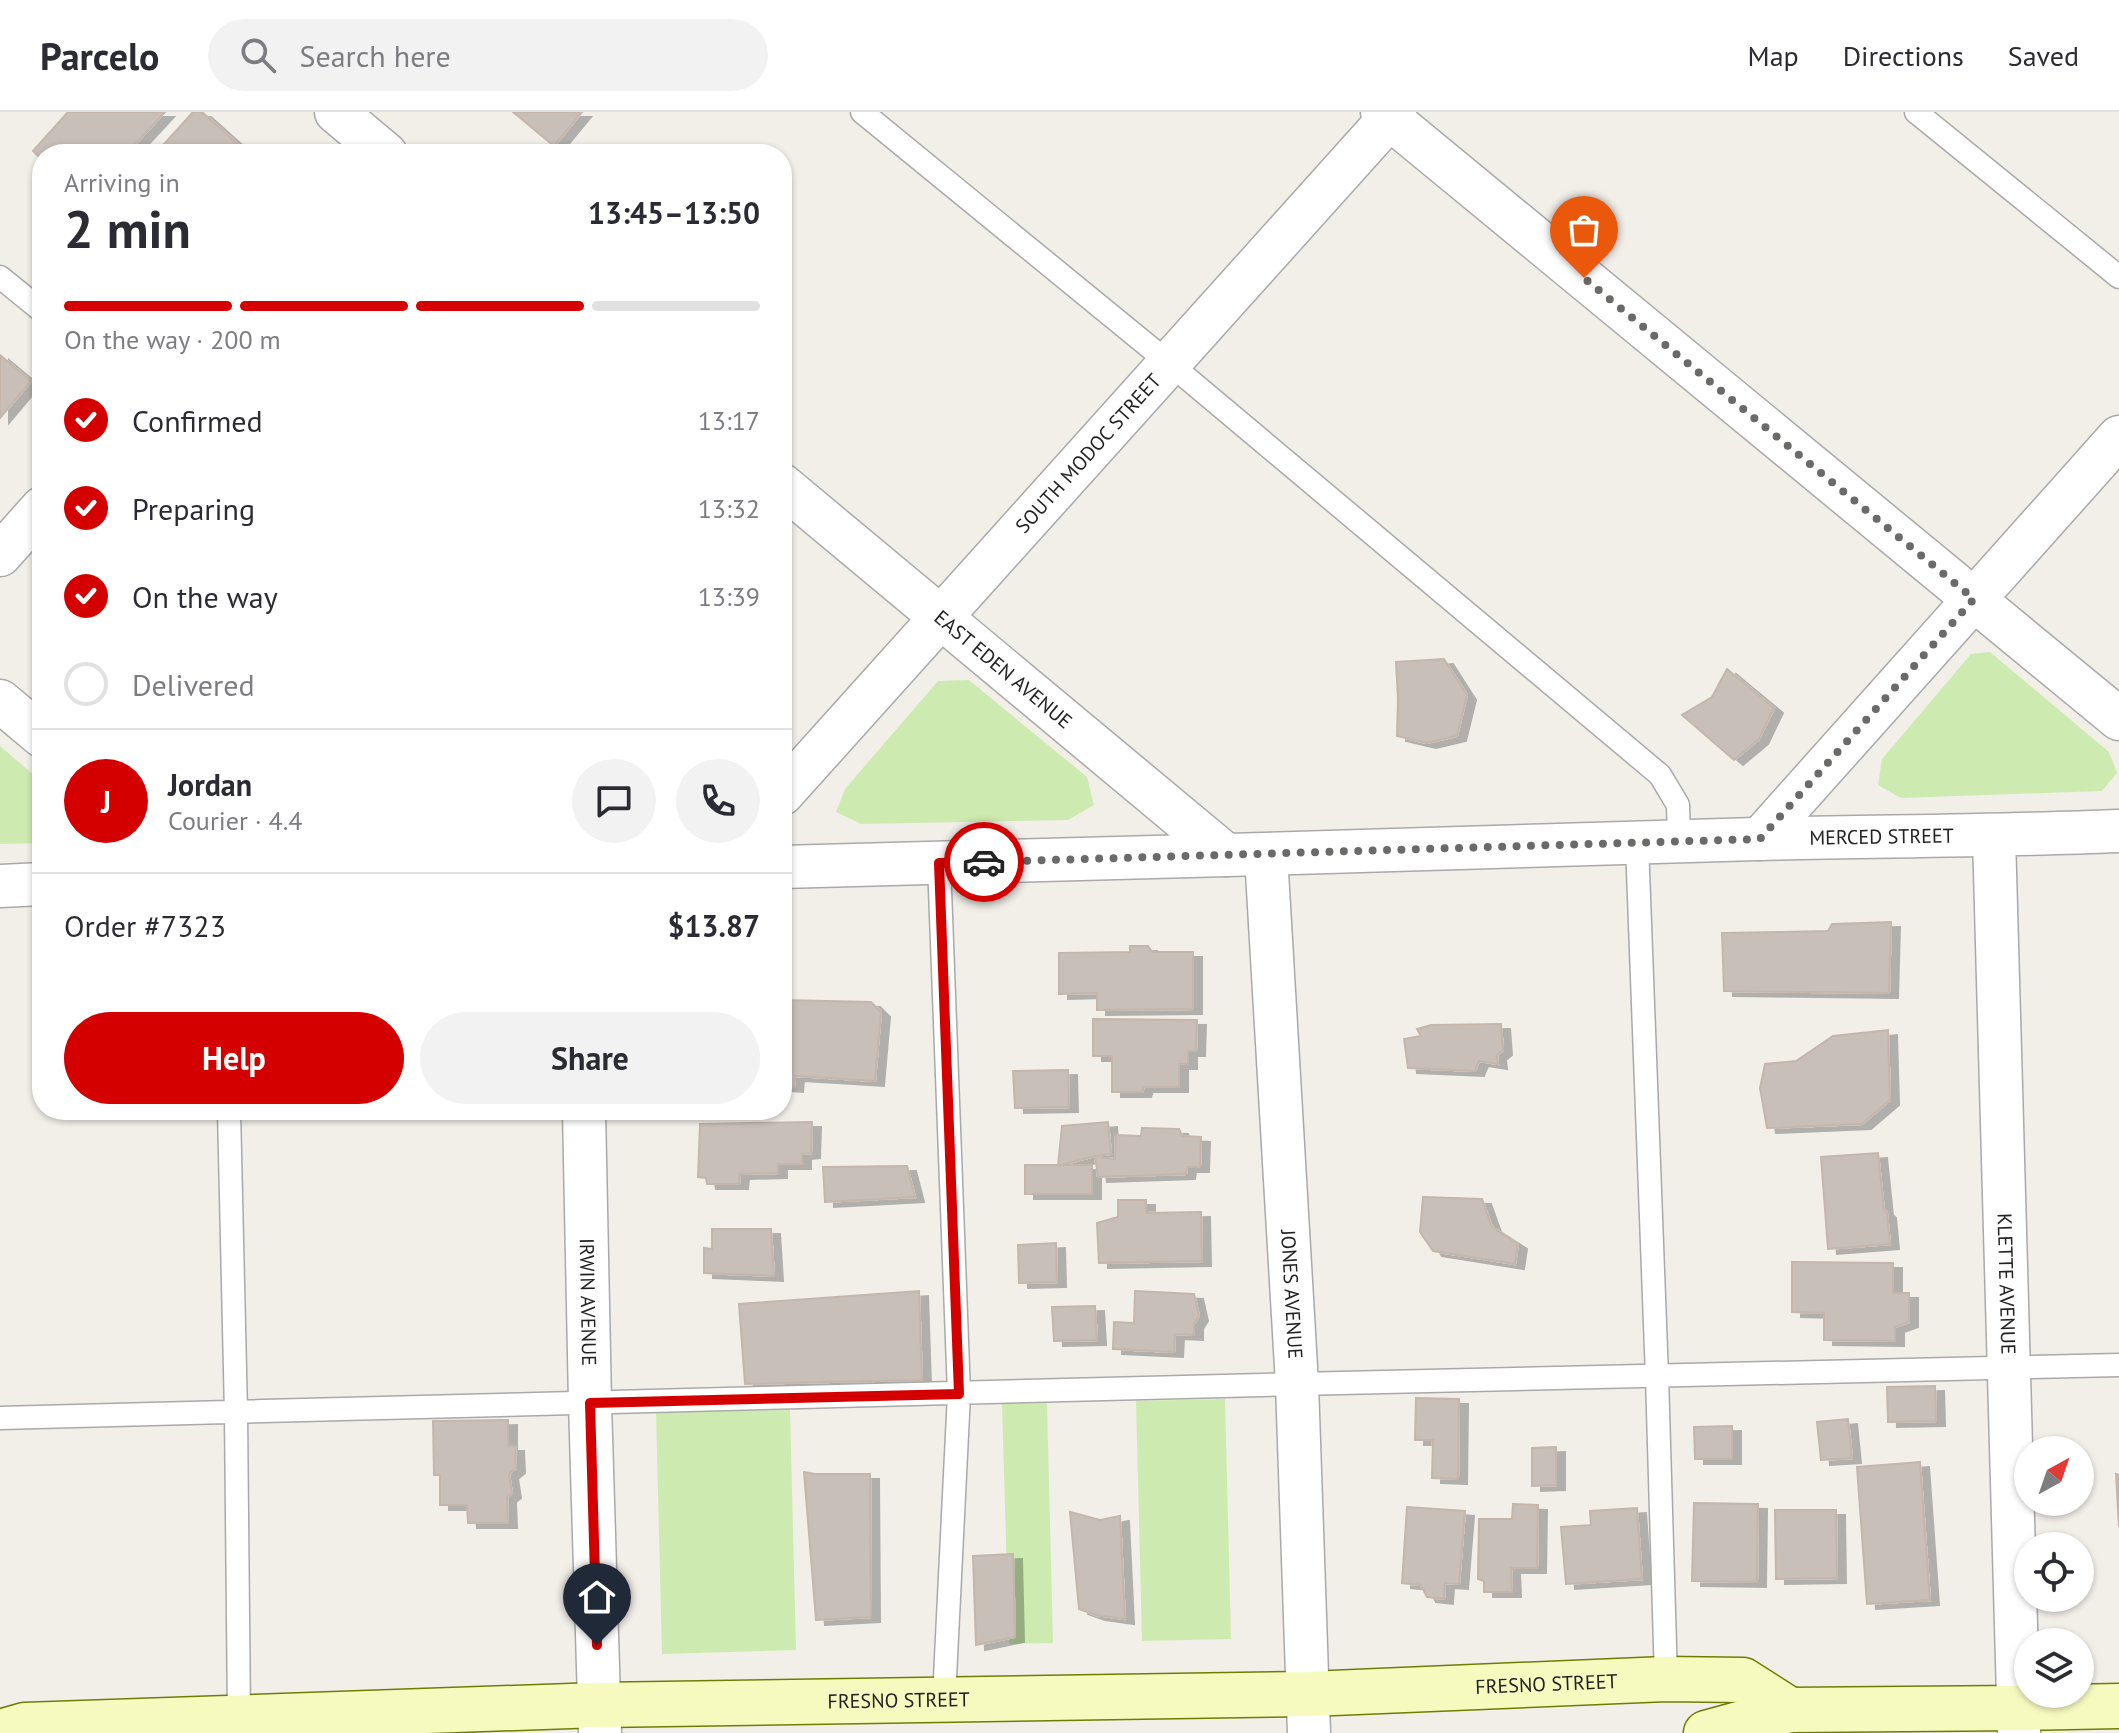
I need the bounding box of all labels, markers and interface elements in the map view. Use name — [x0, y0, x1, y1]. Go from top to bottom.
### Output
search box — [208, 19, 768, 91]
text: Parcelo — [40, 31, 160, 80]
icon: search — [236, 33, 280, 77]
text: Search here — [300, 36, 451, 75]
text: Map — [1748, 37, 1799, 74]
text: Directions — [1843, 37, 1964, 74]
text: Saved — [2008, 37, 2079, 74]
text: Arriving in — [64, 166, 180, 199]
text: 13:45–13:50 — [588, 193, 760, 232]
text: 2 min — [64, 195, 191, 262]
pin — [1550, 196, 1618, 278]
icon: bag — [1562, 208, 1606, 252]
text: On the way · 200 m — [64, 323, 281, 356]
street label: SOUTH MODOC STREET — [1010, 368, 1167, 539]
icon: check — [64, 398, 108, 442]
text: Confirmed — [132, 401, 263, 440]
text: 13:17 — [698, 404, 760, 437]
icon: check — [64, 486, 108, 530]
text: Preparing — [132, 489, 255, 528]
text: 13:32 — [698, 492, 760, 525]
icon: check — [64, 574, 108, 618]
text: On the way — [132, 577, 278, 616]
text: 13:39 — [698, 580, 760, 613]
street label: EAST EDEN AVENUE — [929, 604, 1077, 734]
text: Delivered — [132, 665, 255, 704]
button: chat — [572, 759, 656, 843]
button: phone — [676, 759, 760, 843]
text: Jordan — [168, 765, 252, 804]
text: J — [101, 782, 111, 821]
text: Courier · 4.4 — [168, 804, 302, 837]
courier — [944, 822, 1024, 902]
street label: MERCED STREET — [1809, 822, 1954, 851]
icon: car — [962, 840, 1006, 884]
text: Order #7323 — [64, 906, 226, 945]
text: $13.87 — [668, 906, 760, 945]
button: Help — [64, 1012, 404, 1104]
button: Share — [420, 1012, 760, 1104]
street label: KLETTE AVENUE — [1992, 1213, 2021, 1355]
street label: JONES AVENUE — [1275, 1228, 1308, 1360]
street label: IRWIN AVENUE — [574, 1238, 602, 1366]
north arrow — [2014, 1436, 2094, 1516]
map controls — [2014, 1436, 2094, 1708]
button: locate — [2014, 1532, 2094, 1612]
pin — [563, 1563, 631, 1645]
icon: home — [575, 1575, 619, 1619]
button: layers — [2014, 1628, 2094, 1708]
street label: FRESNO STREET — [1475, 1668, 1618, 1700]
street label: FRESNO STREET — [827, 1686, 970, 1714]

